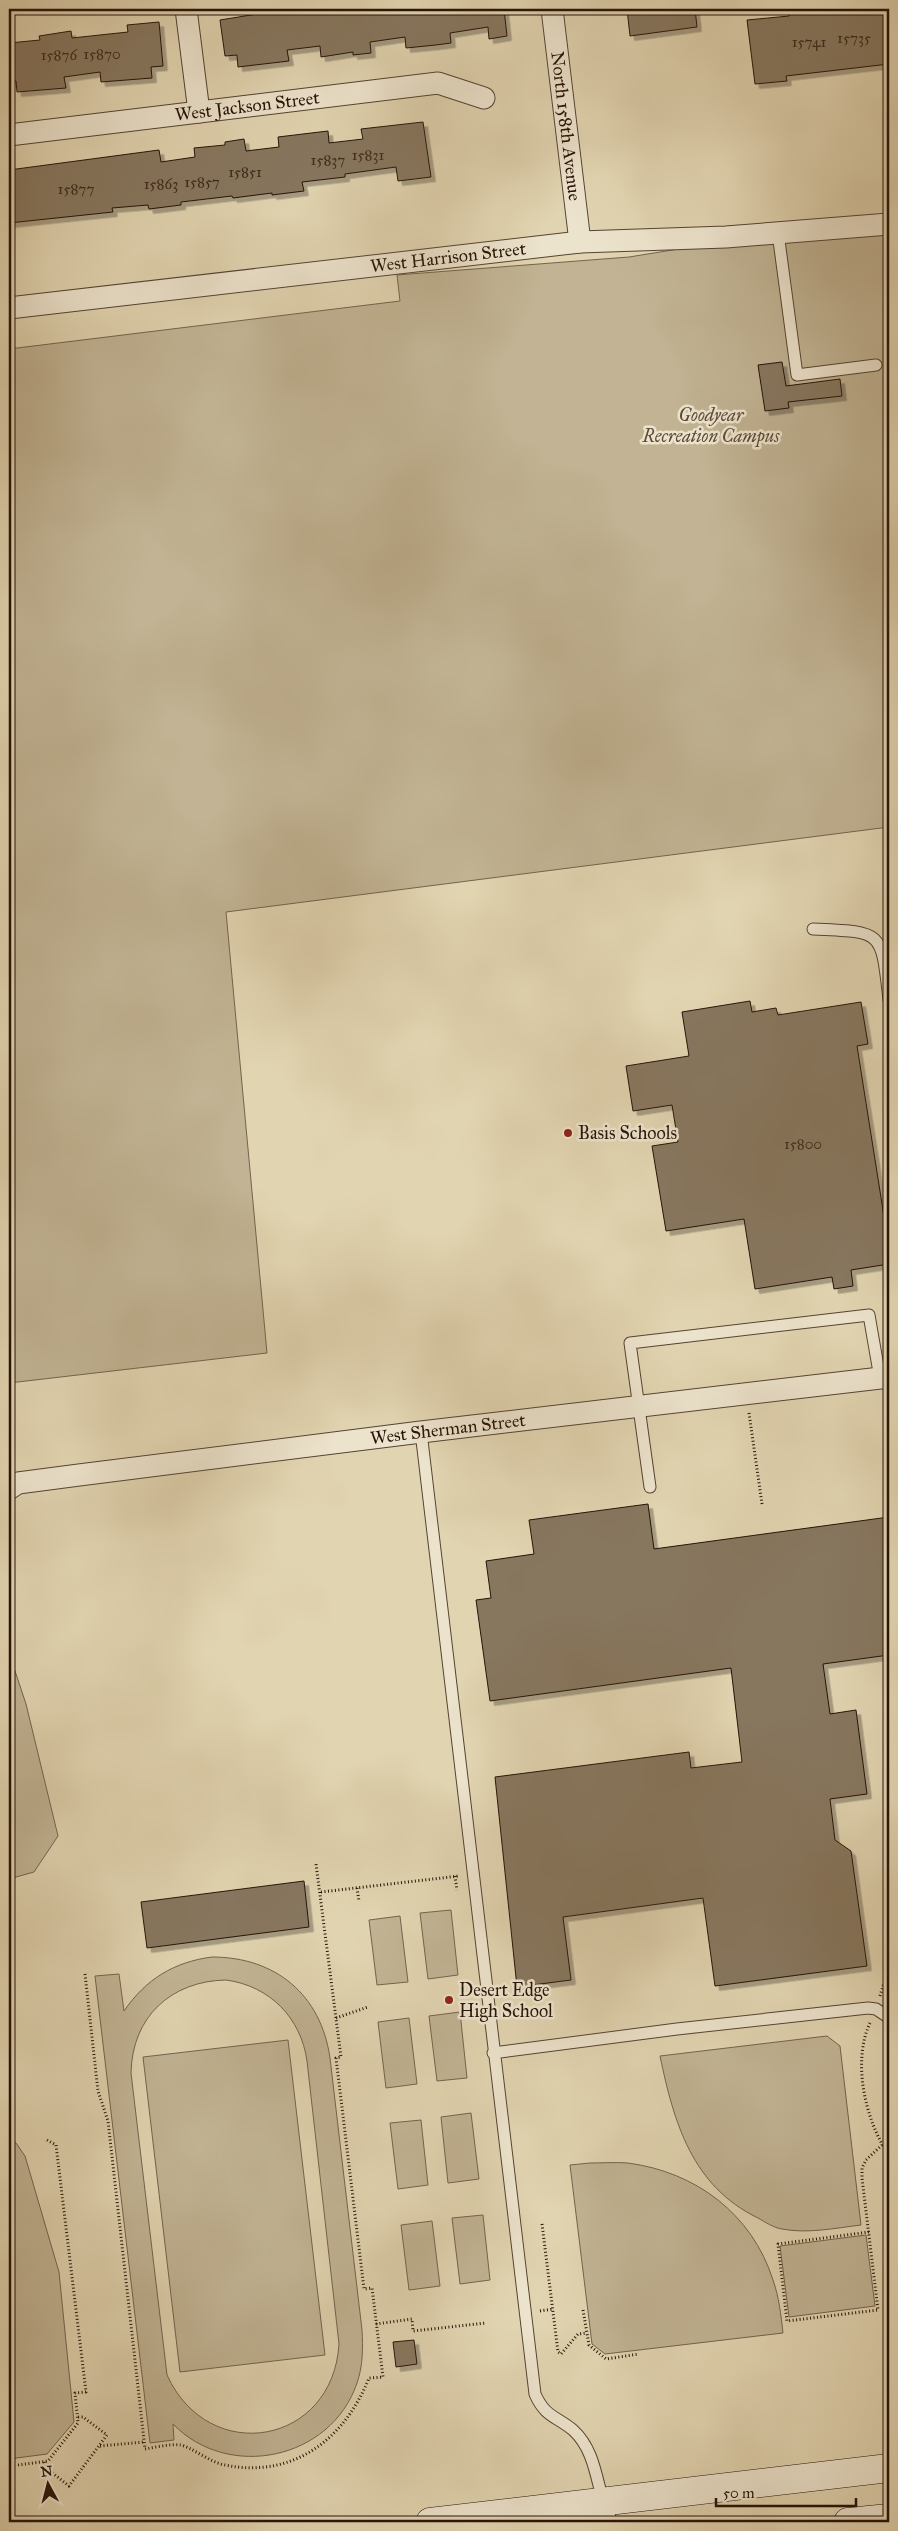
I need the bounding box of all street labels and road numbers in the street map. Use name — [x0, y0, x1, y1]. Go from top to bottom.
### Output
street label: North 158th Avenue — [546, 50, 586, 202]
street label: West Jackson Street — [174, 86, 321, 126]
street label: West Harrison Street — [369, 237, 528, 277]
street label: West Sherman Street — [369, 1409, 527, 1449]

